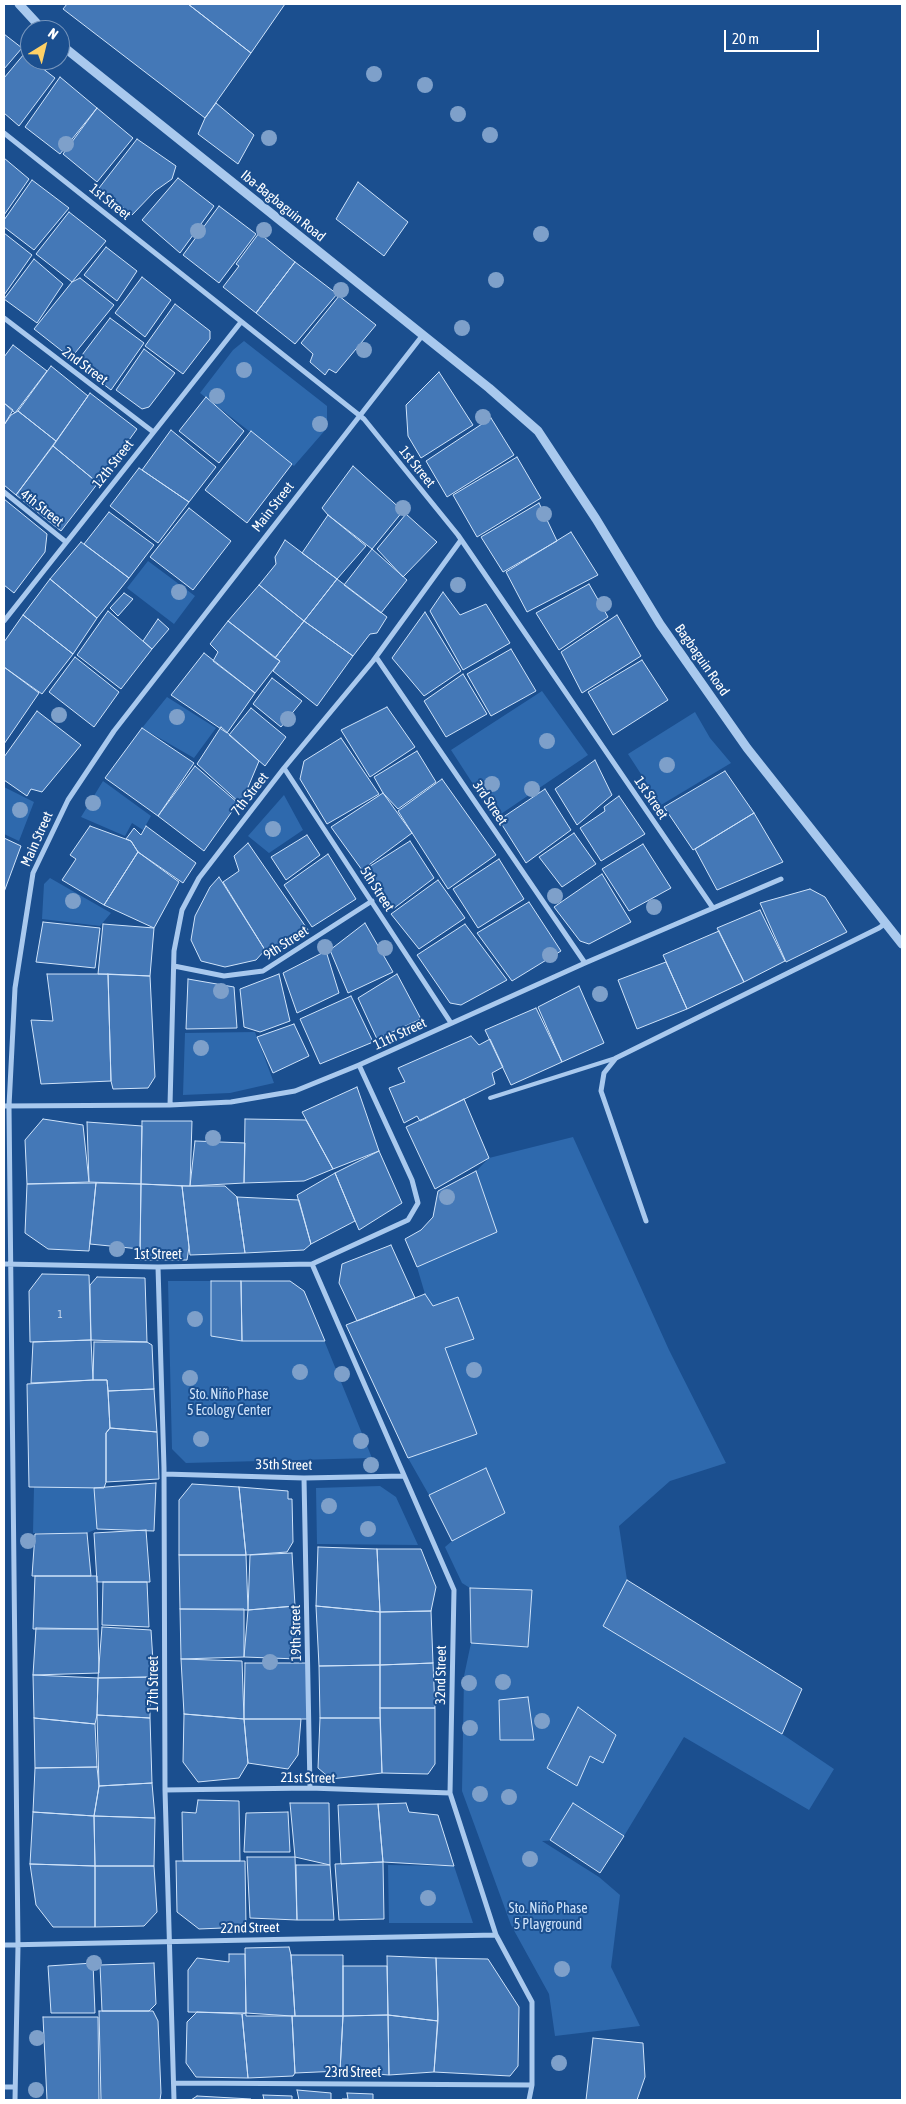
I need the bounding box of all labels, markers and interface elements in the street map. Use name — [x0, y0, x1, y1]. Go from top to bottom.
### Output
north arrow — [20, 20, 70, 70]
scale bar — [726, 20, 821, 52]
text: N — [45, 25, 61, 43]
text: 20 m — [732, 30, 759, 47]
street label: Iba-Bagbaguin Road — [237, 167, 329, 245]
street label: 1st Street — [86, 180, 134, 224]
street label: 2nd Street — [59, 343, 111, 389]
street label: 12th Street — [89, 437, 137, 491]
street label: 1st Street — [395, 443, 439, 491]
street label: Main Street — [248, 479, 298, 535]
street label: 4th Street — [17, 486, 67, 530]
street label: Bagbaguin Road — [671, 621, 733, 699]
street label: 7th Street — [228, 769, 272, 819]
street label: 1st Street — [631, 773, 671, 823]
street label: 3rd Street — [469, 778, 511, 828]
street label: Main Street — [17, 809, 57, 869]
street label: 5th Street — [356, 863, 398, 915]
street label: 9th Street — [260, 922, 312, 964]
street label: 11th Street — [371, 1014, 429, 1054]
street label: 1st Street — [134, 1247, 182, 1263]
house number: 1 — [57, 1308, 63, 1322]
park label: Sto. Niño Phase 5 Ecology Center — [187, 1387, 271, 1420]
street label: 35th Street — [256, 1456, 312, 1474]
street label: 19th Street — [287, 1605, 305, 1661]
street label: 32nd Street — [432, 1645, 450, 1705]
street label: 17th Street — [146, 1656, 162, 1712]
street label: 21st Street — [280, 1769, 336, 1787]
park label: Sto. Niño Phase 5 Playground — [509, 1901, 587, 1934]
street label: 22nd Street — [220, 1919, 280, 1937]
street label: 23rd Street — [325, 2065, 381, 2081]

